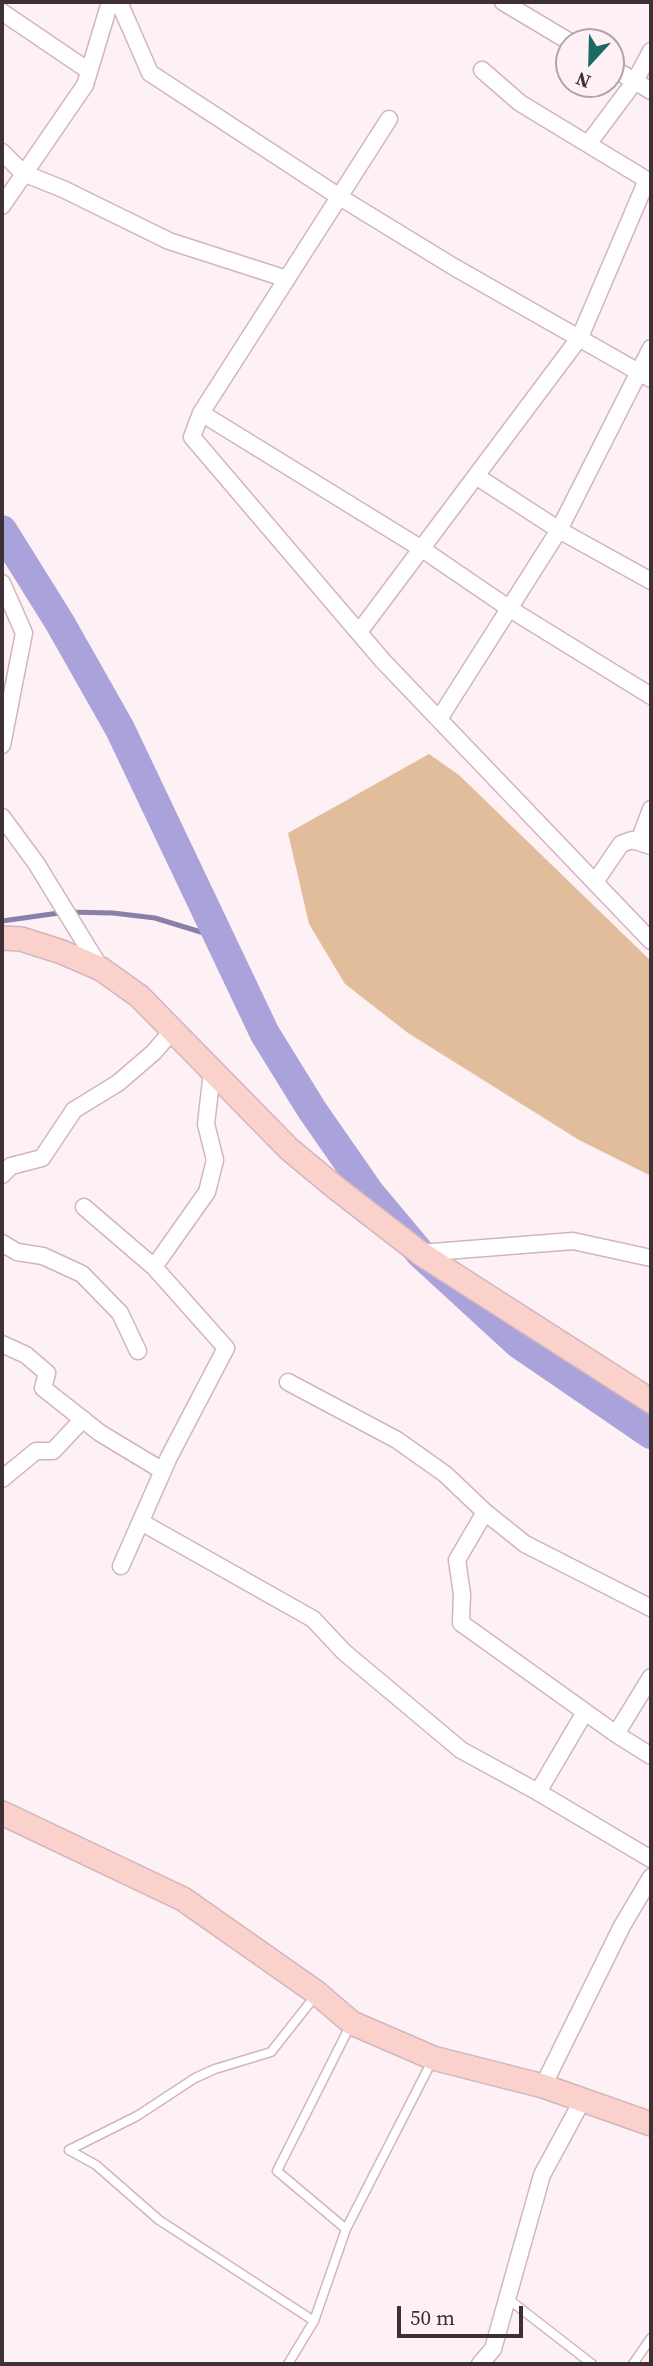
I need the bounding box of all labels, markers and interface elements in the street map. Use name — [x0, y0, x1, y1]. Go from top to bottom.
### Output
north arrow — [555, 28, 625, 98]
text: N — [572, 66, 594, 95]
scale bar — [401, 2292, 527, 2336]
text: 50 m — [410, 2303, 455, 2332]

